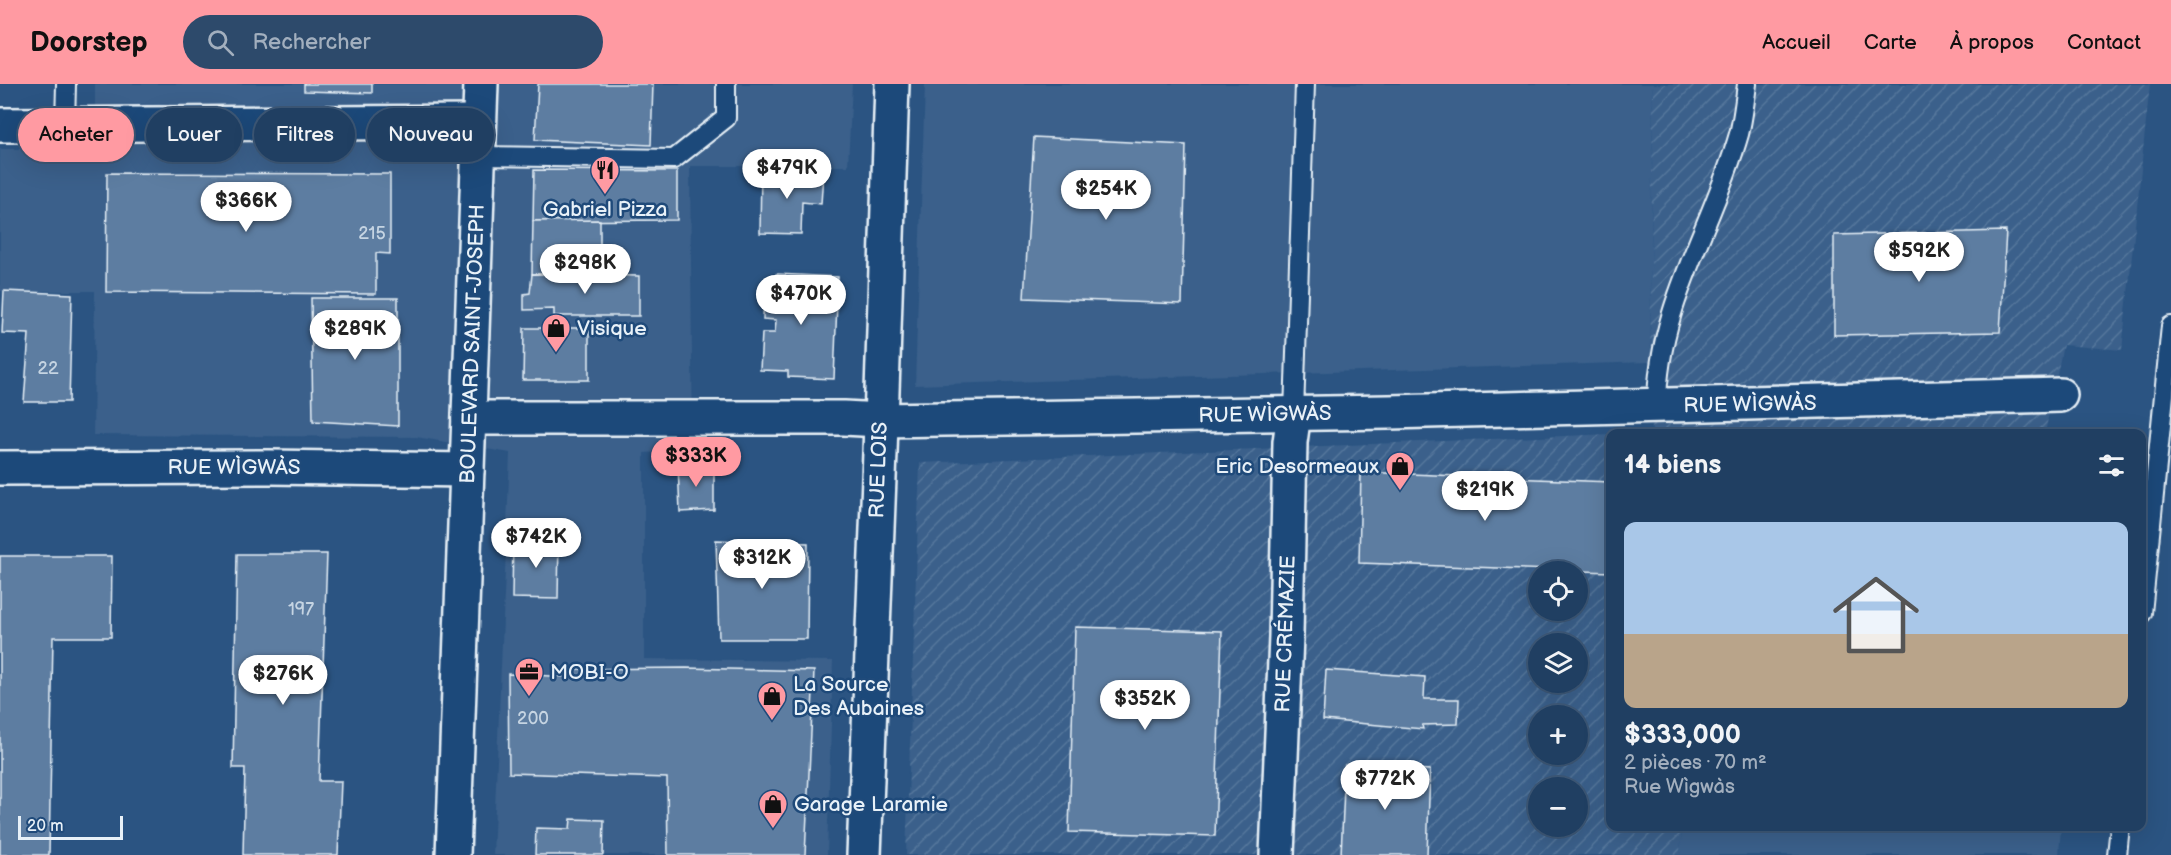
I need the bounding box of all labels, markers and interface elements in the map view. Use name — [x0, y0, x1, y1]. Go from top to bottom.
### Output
search box — [183, 15, 603, 69]
text: Doorstep — [30, 26, 147, 59]
icon: search — [204, 26, 237, 59]
text: Rechercher — [252, 29, 370, 56]
text: Accueil — [1762, 30, 1831, 55]
text: Carte — [1864, 30, 1917, 55]
text: À propos — [1950, 30, 2034, 55]
text: Contact — [2067, 30, 2141, 55]
chip: Acheter — [18, 108, 134, 162]
chip: Louer — [146, 108, 242, 162]
chip: Filtres — [254, 108, 355, 162]
chip: Nouveau — [367, 108, 494, 162]
pin: $479K — [745, 149, 829, 200]
restaurant icon: Gabriel Pizza — [589, 154, 621, 196]
text: $479K — [756, 156, 818, 180]
pin: $254K — [1064, 170, 1148, 221]
text: $254K — [1075, 177, 1137, 201]
pin: $366K — [204, 182, 288, 233]
text: $366K — [215, 189, 277, 213]
place label: Gabriel Pizza — [543, 197, 667, 222]
street label: BOULEVARD SAINT-JOSEPH — [455, 204, 490, 484]
house number: 215 — [358, 223, 386, 244]
pin: $592K — [1877, 232, 1961, 283]
text: $592K — [1888, 239, 1950, 263]
pin: $298K — [543, 244, 627, 295]
text: $298K — [554, 251, 616, 275]
pin: $470K — [759, 275, 843, 326]
text: $470K — [770, 282, 832, 306]
pin: $289K — [313, 310, 397, 361]
shop icon: Visique — [540, 312, 572, 354]
place label: Visique — [577, 316, 647, 341]
text: $289K — [324, 317, 386, 341]
house number: 22 — [37, 358, 59, 379]
street label: RUE WÌGWÀS — [1683, 391, 1817, 418]
street label: RUE WÌGWÀS — [1198, 401, 1332, 428]
street label: RUE LOIS — [864, 421, 893, 519]
pin: $333K — [654, 437, 738, 488]
text: $333K — [665, 444, 727, 468]
icon: filters — [2095, 449, 2128, 482]
shop icon: Eric Desormeaux — [1384, 450, 1416, 492]
text: 14 biens — [1624, 450, 1721, 481]
place label: Eric Desormeaux — [1215, 454, 1379, 479]
street label: RUE WÌGWÀS — [167, 455, 301, 480]
pin: $219K — [1443, 471, 1527, 522]
text: $219K — [1456, 478, 1514, 502]
pin: $742K — [494, 518, 578, 569]
text: $742K — [505, 525, 567, 549]
pin: $312K — [720, 539, 804, 590]
text: $312K — [733, 546, 791, 570]
street label: RUE CRÉMAZIE — [1270, 555, 1301, 713]
map controls — [1528, 561, 1588, 837]
button: locate — [1528, 561, 1588, 621]
icon: home — [1822, 561, 1930, 669]
house number: 197 — [288, 599, 314, 620]
button: layers — [1528, 633, 1588, 693]
pin: $276K — [241, 655, 325, 706]
office icon: MOBI-O — [513, 656, 545, 698]
place label: MOBI-O — [550, 660, 629, 685]
text: $276K — [252, 662, 314, 686]
place label: La Source Des Aubaines — [793, 672, 924, 721]
shop icon: La Source Des Aubaines — [756, 680, 788, 722]
pin: $352K — [1103, 680, 1187, 731]
text: $352K — [1114, 687, 1176, 711]
button: + — [1528, 705, 1588, 765]
house number: 200 — [517, 708, 549, 729]
text: $333,000 — [1624, 720, 1741, 751]
text: 2 pièces · 70 m² — [1624, 751, 1767, 775]
pin: $772K — [1343, 760, 1427, 811]
text: $772K — [1355, 767, 1415, 791]
text: Rue Wìgwàs — [1624, 775, 1735, 799]
button: − — [1528, 777, 1588, 837]
shop icon: Garage Laramie — [757, 788, 789, 830]
place label: Garage Laramie — [794, 792, 948, 817]
scale bar — [18, 813, 123, 840]
text: 20 m — [27, 817, 63, 836]

